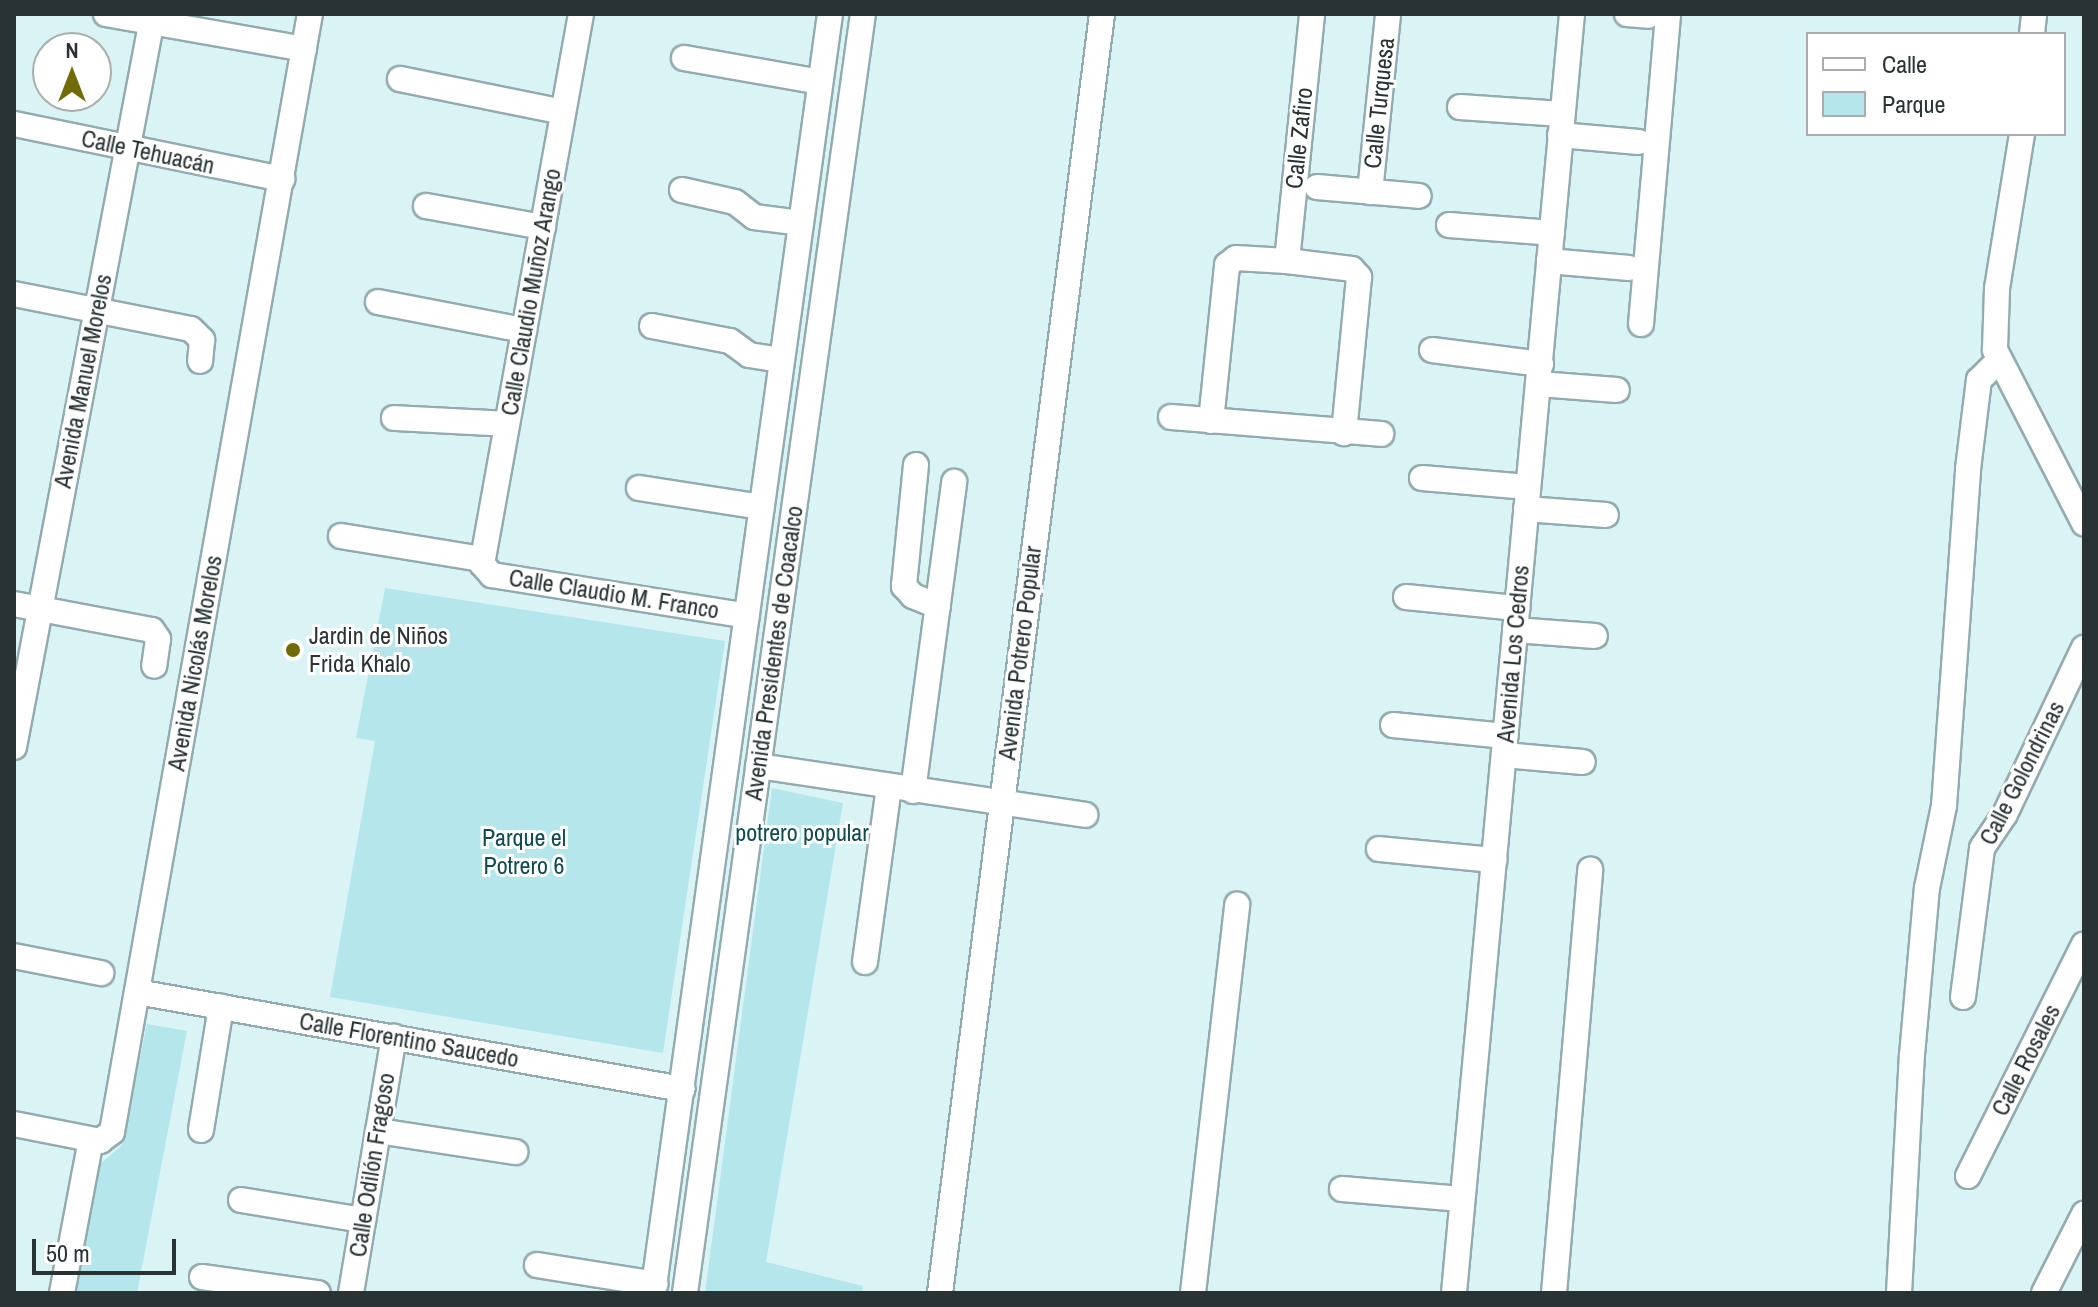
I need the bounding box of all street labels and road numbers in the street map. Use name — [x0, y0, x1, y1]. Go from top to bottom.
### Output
street label: Calle Turquesa — [1358, 36, 1400, 170]
street label: Calle Zafiro — [1279, 86, 1319, 190]
street label: Calle Tehuacán — [79, 124, 217, 180]
street label: Calle Claudio Muñoz Arango — [495, 166, 567, 418]
street label: Avenida Manuel Morelos — [48, 272, 118, 490]
street label: Avenida Presidentes de Coacalco — [739, 504, 809, 802]
street label: Avenida Potrero Popular — [993, 544, 1047, 762]
street label: Avenida Nicolás Morelos — [162, 553, 228, 773]
street label: Calle Claudio M. Franco — [507, 563, 721, 625]
street label: Avenida Los Cedros — [1491, 564, 1535, 744]
street label: Calle Golondrinas — [1973, 696, 2071, 850]
street label: Calle Rosales — [1986, 999, 2066, 1121]
street label: Calle Florentino Saucedo — [297, 1007, 521, 1073]
street label: Calle Odilón Fragoso — [343, 1071, 401, 1259]

